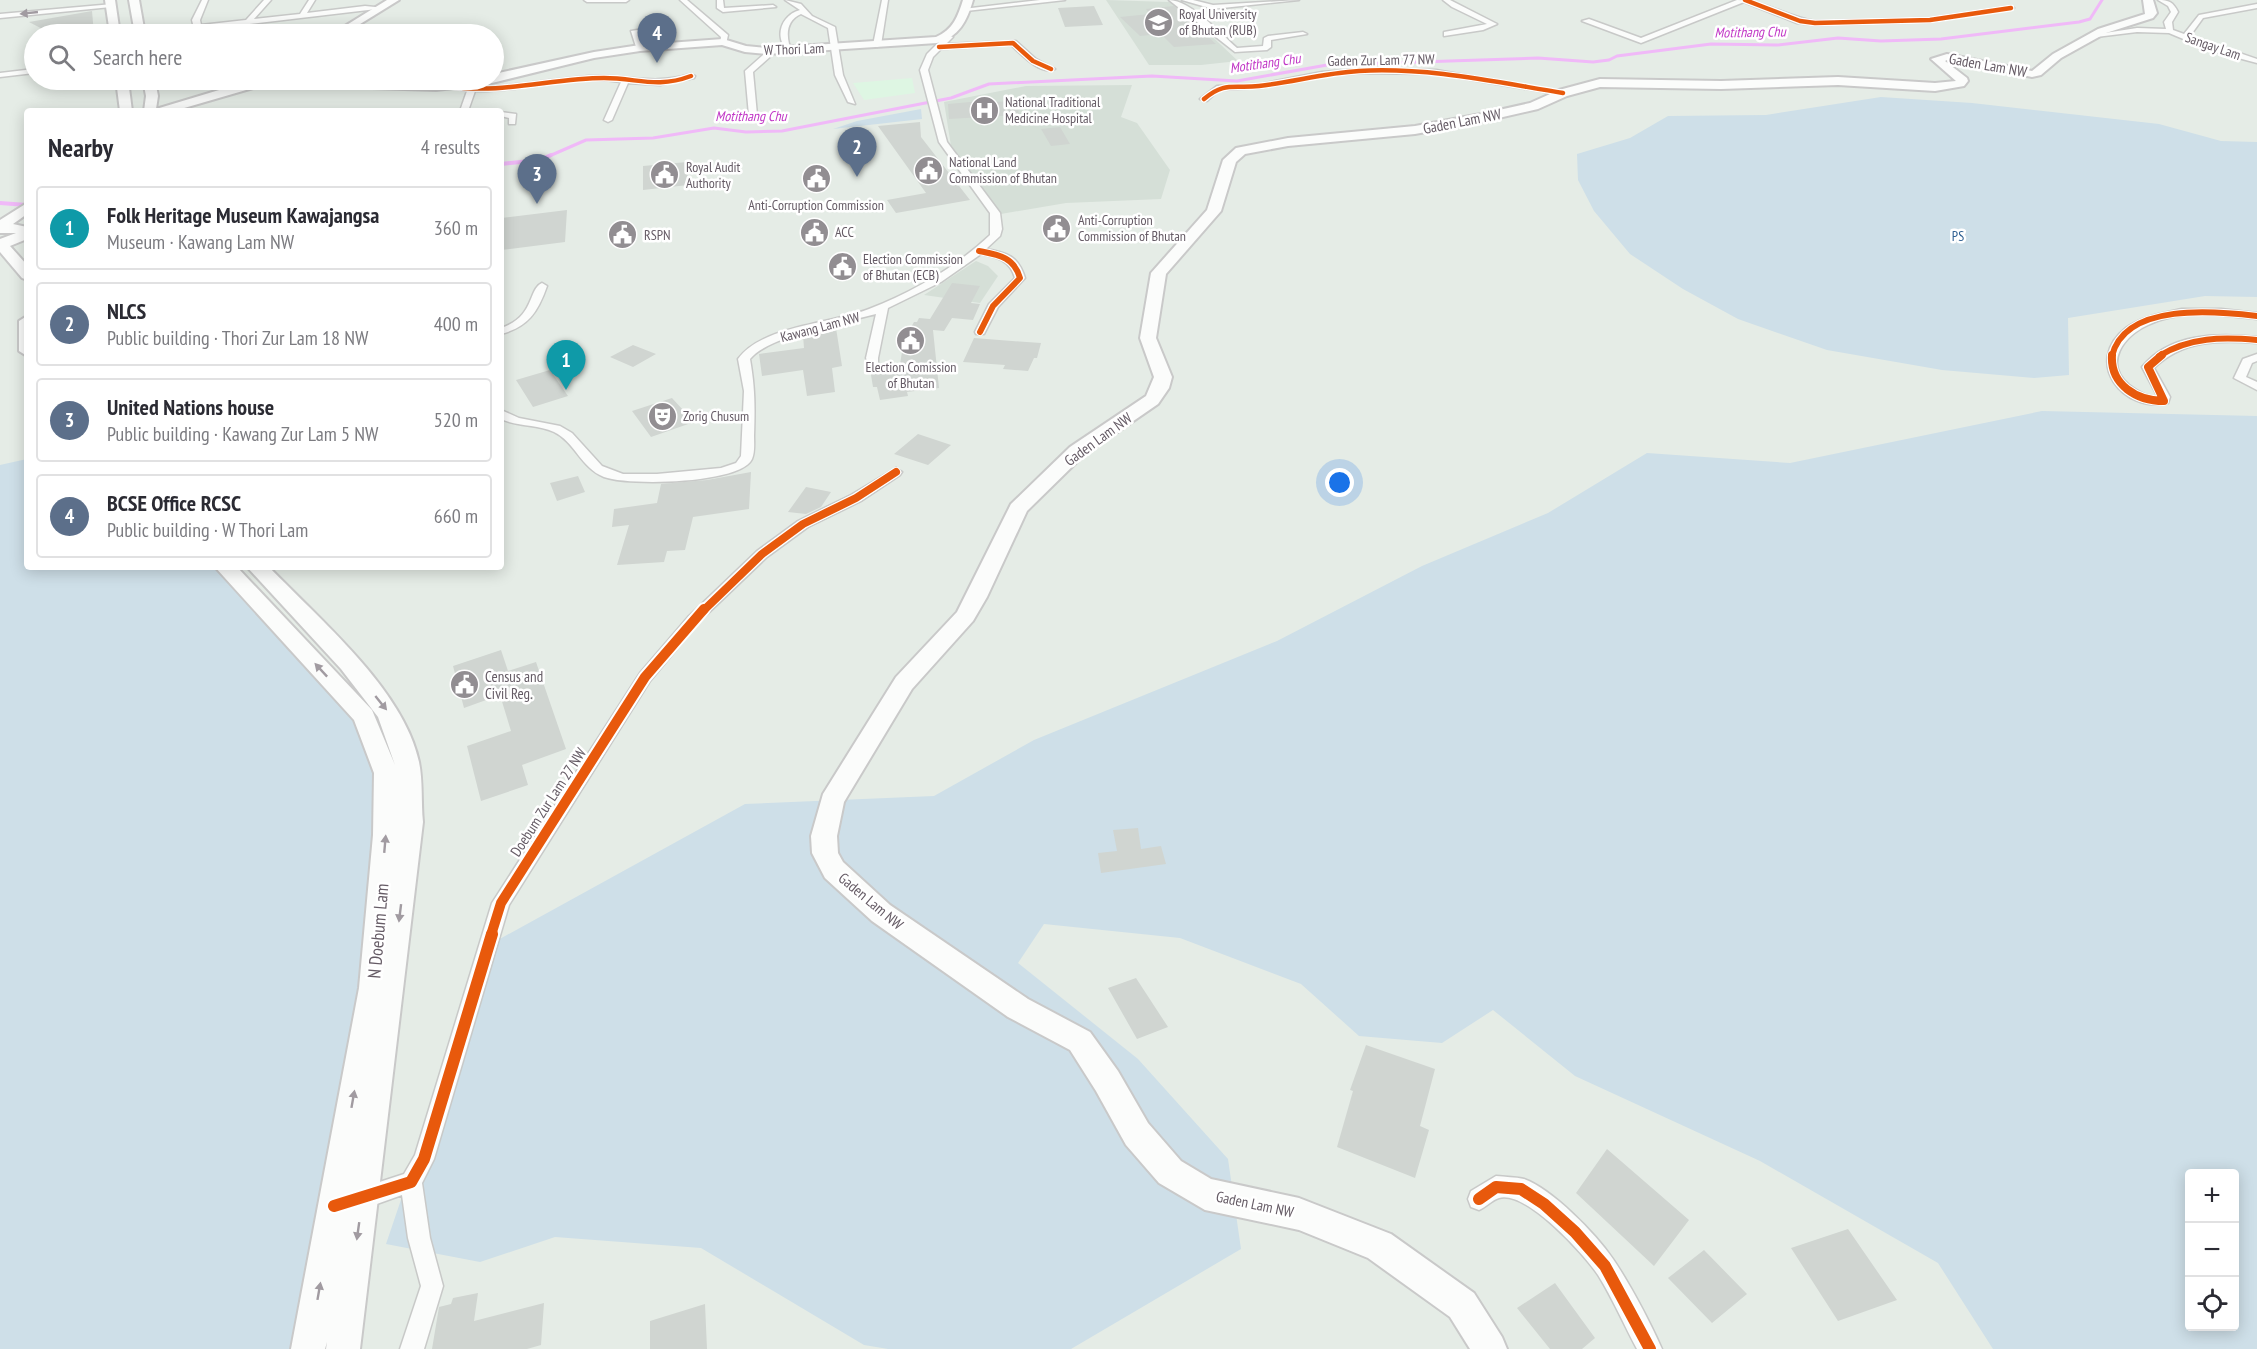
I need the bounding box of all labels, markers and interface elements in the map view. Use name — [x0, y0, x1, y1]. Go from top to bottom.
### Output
place label: Royal University of Bhutan (RUB) — [1179, 5, 1257, 39]
school or university icon: Royal University of Bhutan (RUB) — [1142, 6, 1174, 38]
one-way arrow — [20, 8, 39, 18]
pin: 4 — [638, 14, 676, 63]
water label: Motithang Chu — [1714, 22, 1787, 42]
search box — [24, 24, 504, 90]
street label: Sangay Lam — [2183, 28, 2243, 64]
street label: W Thori Lam — [764, 39, 824, 59]
icon: search — [45, 41, 78, 74]
text: Search here — [93, 43, 182, 71]
water label: Motithang Chu — [1228, 49, 1302, 77]
street label: Gaden Lam NW — [1947, 49, 2029, 81]
street label: Gaden Zur Lam 77 NW — [1327, 50, 1435, 70]
place label: National Traditional Medicine Hospital — [1005, 93, 1101, 127]
hospital icon: National Traditional Medicine Hospital — [968, 94, 1000, 126]
street label: Gaden Lam NW — [1421, 104, 1503, 138]
water label: Motithang Chu — [715, 107, 788, 125]
pin: 2 — [838, 128, 876, 177]
text: Nearby — [48, 131, 113, 164]
text: 4 results — [421, 134, 480, 160]
place label: National Land Commission of Bhutan — [949, 153, 1057, 187]
pin: 3 — [518, 154, 556, 204]
public building icon: National Land Commission of Bhutan — [912, 154, 944, 186]
place label: Royal Audit Authority — [686, 158, 741, 192]
public building icon: Royal Audit Authority — [649, 159, 681, 191]
public building icon: Anti-Corruption Commission — [800, 162, 832, 194]
place label: Anti-Corruption Commission — [748, 196, 884, 214]
text: Folk Heritage Museum Kawajangsa — [107, 201, 379, 229]
place label: Anti-Corruption Commission of Bhutan — [1078, 211, 1186, 245]
public building icon: Anti-Corruption Commission of Bhutan — [1041, 212, 1073, 244]
text: 1 — [65, 215, 74, 241]
text: 360 m — [434, 215, 478, 241]
public building icon: ACC — [798, 216, 830, 248]
public building icon: RSPN — [607, 219, 639, 251]
place label: ACC — [835, 223, 854, 241]
place label: RSPN — [644, 226, 671, 244]
park label: PS — [1952, 227, 1964, 245]
text: Museum · Kawang Lam NW — [107, 229, 294, 255]
place label: Election Commission of Bhutan (ECB) — [863, 250, 963, 284]
public building icon: Election Commission of Bhutan (ECB) — [826, 251, 858, 283]
text: NLCS — [107, 297, 146, 325]
street label: Kawang Lam NW — [778, 308, 862, 346]
text: 2 — [65, 311, 74, 337]
text: 400 m — [434, 311, 478, 337]
public building icon: Election Comission of Bhutan — [895, 324, 927, 356]
text: Public building · Thori Zur Lam 18 NW — [107, 325, 369, 351]
pin: 1 — [546, 340, 586, 390]
place label: Election Comission of Bhutan — [866, 358, 956, 392]
text: United Nations house — [107, 393, 274, 421]
theatre icon: Zorig Chusum — [646, 400, 678, 432]
text: 3 — [65, 407, 74, 433]
text: 520 m — [434, 407, 478, 433]
place label: Zorig Chusum — [683, 407, 749, 425]
street label: Gaden Lam NW — [1060, 408, 1136, 470]
text: Public building · Kawang Zur Lam 5 NW — [107, 421, 379, 447]
your location — [1325, 468, 1354, 497]
text: BCSE Office RCSC — [107, 489, 241, 517]
text: 4 — [65, 503, 74, 529]
text: 660 m — [434, 503, 478, 529]
text: Public building · W Thori Lam — [107, 517, 308, 543]
one-way arrow — [315, 663, 328, 678]
place label: Census and Civil Reg. — [485, 667, 543, 703]
public building icon: Census and Civil Reg. — [448, 669, 480, 701]
one-way arrow — [375, 696, 387, 711]
street label: Doebum Zur Lam 27 NW — [506, 744, 590, 860]
one-way arrow — [380, 834, 390, 853]
street label: Gaden Lam NW — [835, 868, 907, 934]
street label: N Doebum Lam — [362, 882, 394, 980]
one-way arrow — [395, 903, 404, 922]
one-way arrow — [349, 1090, 358, 1109]
map controls — [2185, 1169, 2239, 1331]
button: + — [2185, 1169, 2239, 1223]
street label: Gaden Lam NW — [1214, 1186, 1296, 1222]
one-way arrow — [354, 1222, 363, 1241]
button: − — [2185, 1223, 2239, 1277]
button: locate — [2185, 1277, 2239, 1331]
one-way arrow — [314, 1282, 323, 1301]

